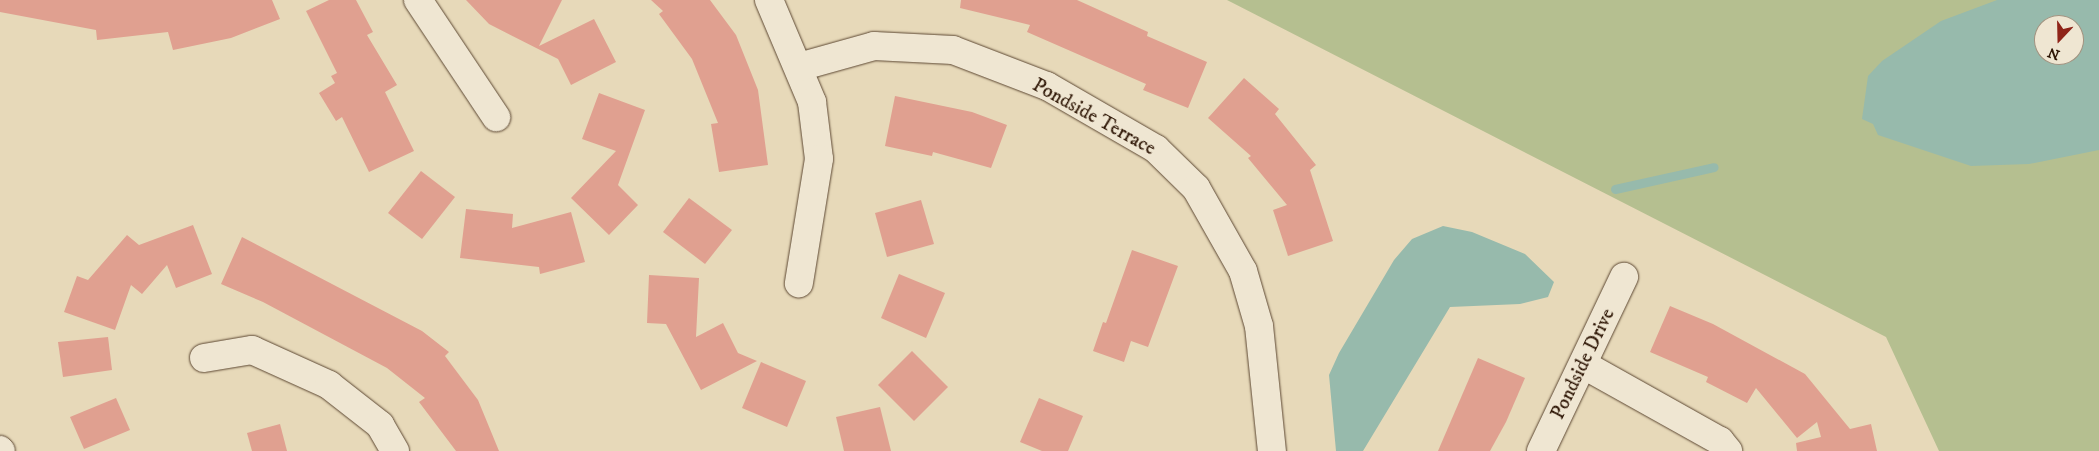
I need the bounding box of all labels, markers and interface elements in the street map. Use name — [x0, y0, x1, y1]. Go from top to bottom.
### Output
north arrow — [2034, 15, 2084, 65]
text: N — [2045, 43, 2063, 64]
street label: Pondside Terrace — [1028, 73, 1160, 161]
street label: Pondside Drive — [1546, 305, 1620, 423]

